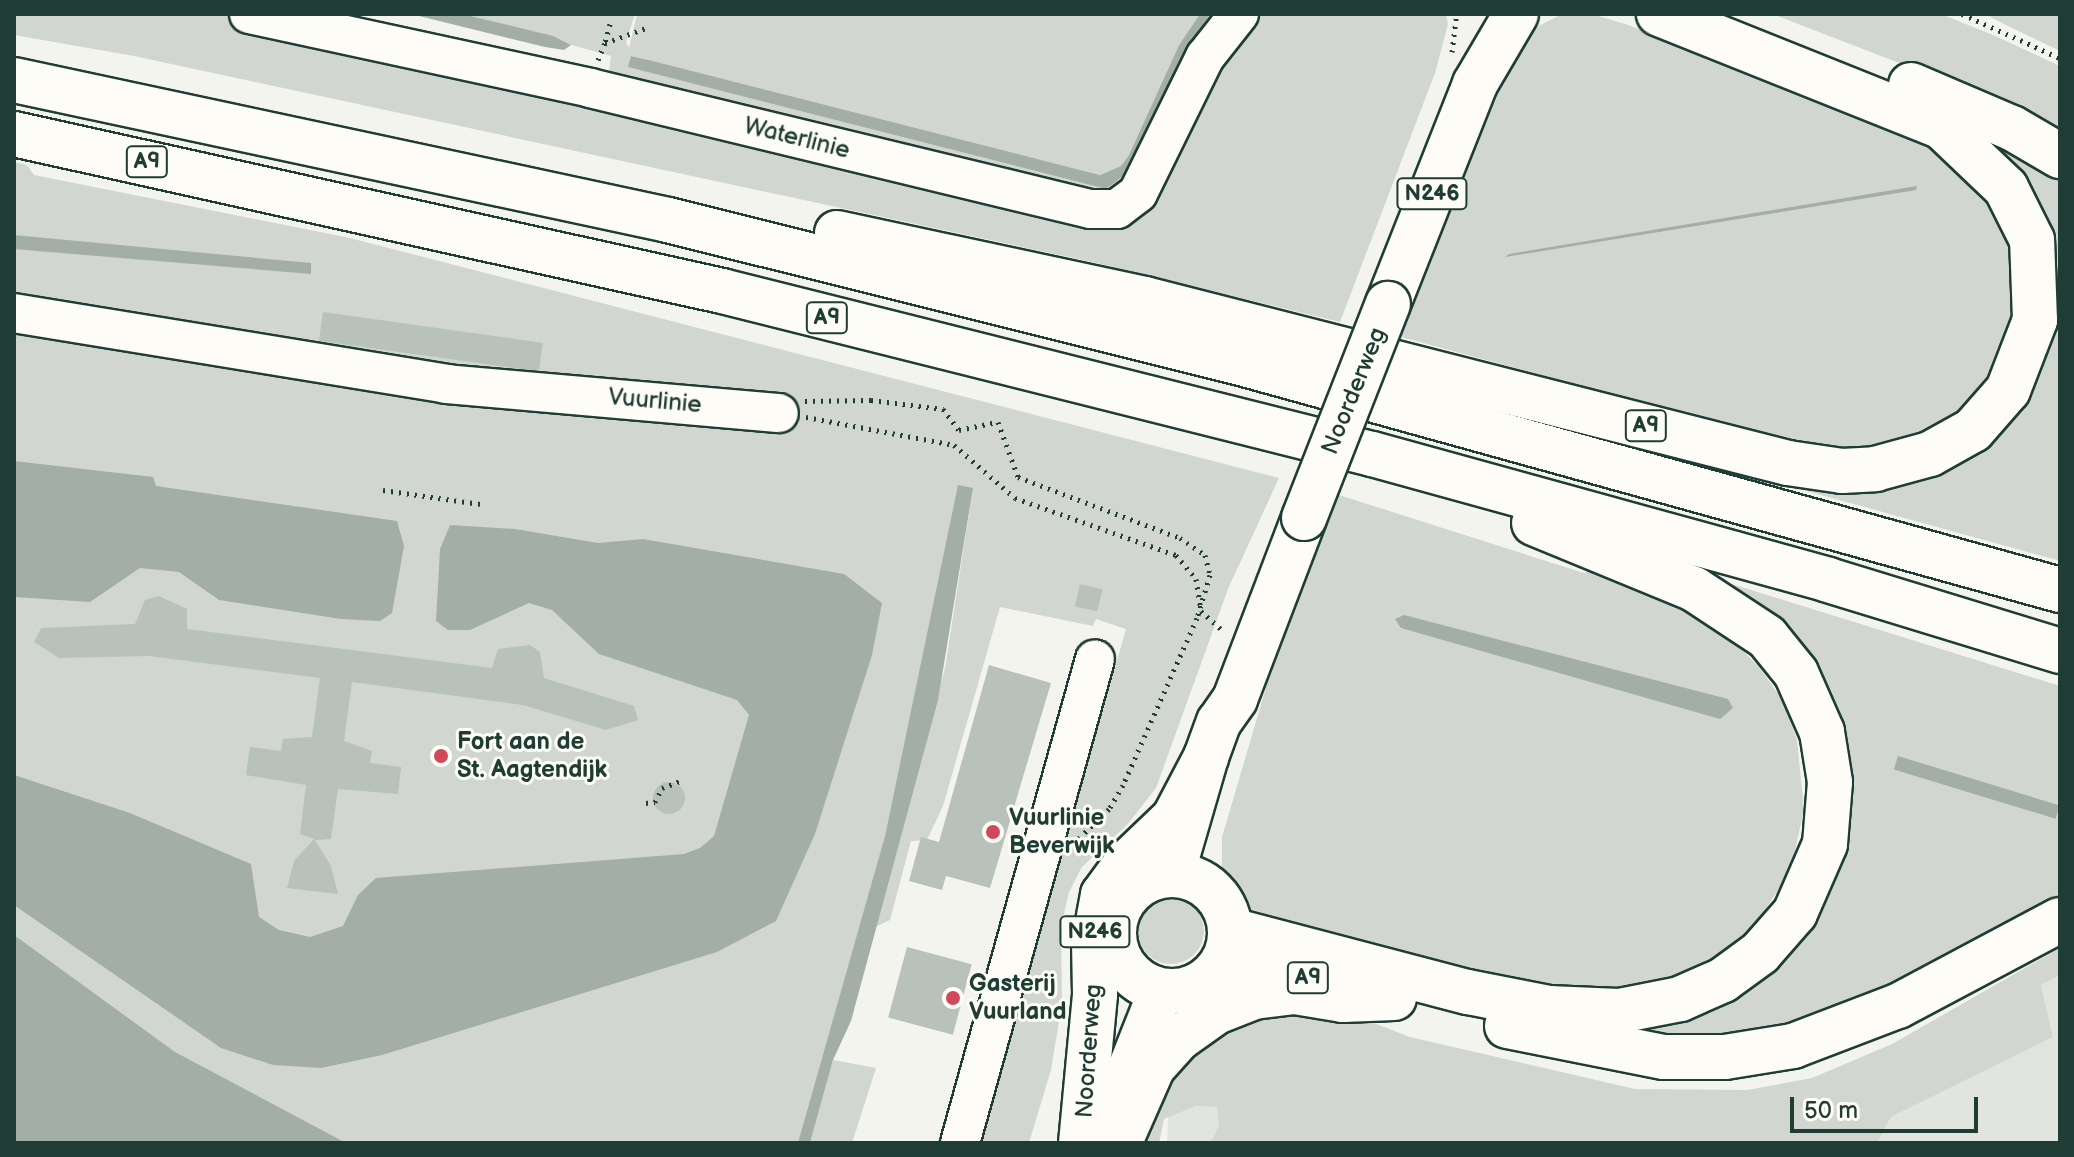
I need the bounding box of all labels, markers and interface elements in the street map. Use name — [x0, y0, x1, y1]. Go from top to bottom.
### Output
street label: Waterlinie — [741, 111, 853, 165]
road number: A9 — [125, 144, 169, 180]
road number: N246 — [1396, 176, 1468, 212]
road number: A9 — [805, 300, 849, 336]
street label: Noorderweg — [1316, 323, 1392, 459]
street label: Vuurlinie — [607, 383, 703, 419]
road number: A9 — [1624, 408, 1668, 444]
place label: Fort aan de St. Aagtendijk — [457, 728, 607, 784]
marker: Fort aan de St. Aagtendijk — [432, 747, 450, 765]
place label: Vuurlinie Beverwijk — [1009, 804, 1115, 860]
marker: Vuurlinie Beverwijk — [984, 823, 1002, 841]
road number: N246 — [1059, 914, 1131, 950]
road number: A9 — [1286, 960, 1330, 996]
place label: Gasterij Vuurland — [969, 970, 1067, 1026]
street label: Noorderweg — [1070, 983, 1108, 1119]
marker: Gasterij Vuurland — [944, 989, 962, 1007]
scale bar — [1794, 1081, 1982, 1131]
text: 50 m — [1804, 1096, 1858, 1125]

